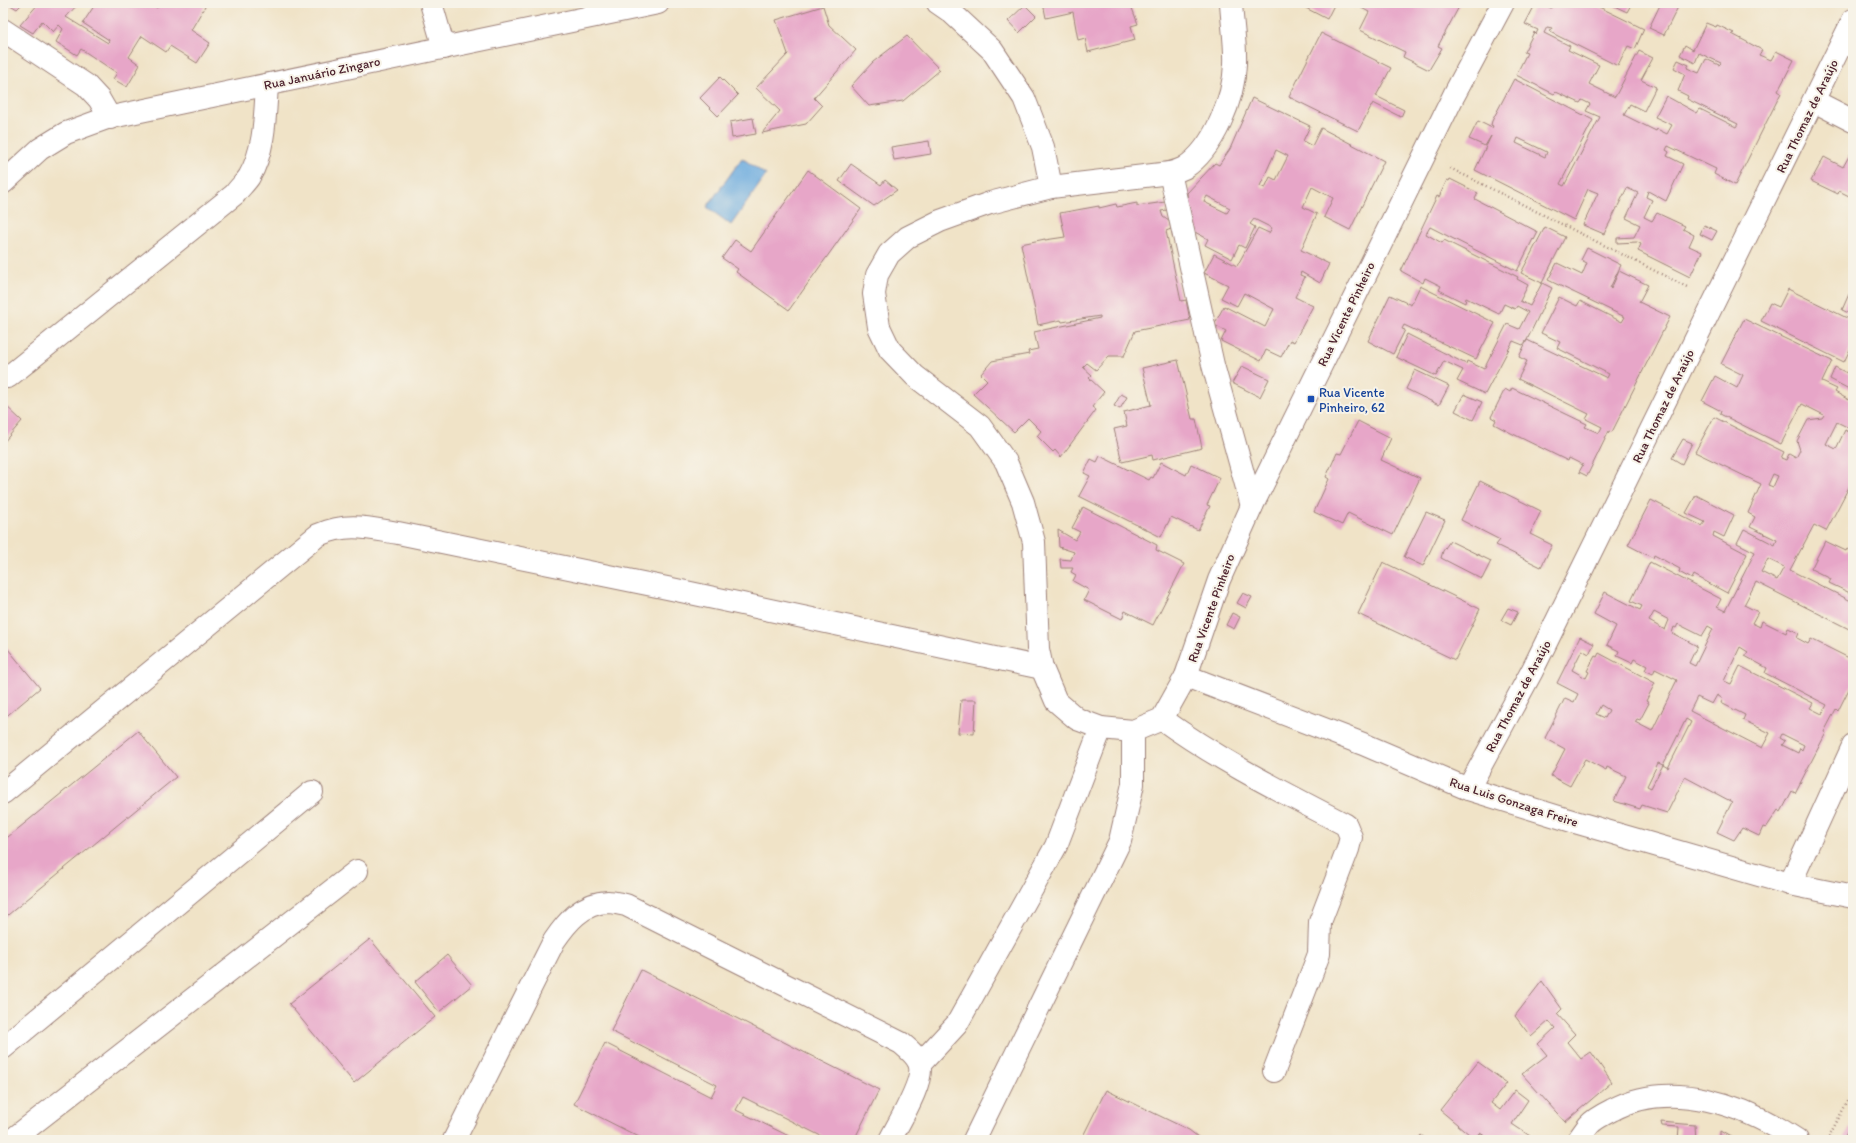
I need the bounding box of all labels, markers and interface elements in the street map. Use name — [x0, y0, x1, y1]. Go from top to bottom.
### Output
street label: Rua Januário Zingaro — [262, 53, 382, 93]
street label: Rua Thomaz de Araújo — [1773, 56, 1841, 175]
street label: Rua Vicente Pinheiro — [1314, 259, 1378, 369]
street label: Rua Thomaz de Araújo — [1629, 346, 1697, 465]
place label: Rua Vicente Pinheiro, 62 — [1319, 385, 1385, 415]
marker: Rua Vicente Pinheiro, 62 — [1306, 394, 1316, 404]
street label: Rua Vicente Pinheiro — [1184, 551, 1238, 664]
street label: Rua Thomaz de Araújo — [1482, 637, 1554, 755]
street label: Rua Luis Gonzaga Freire — [1448, 774, 1580, 830]

